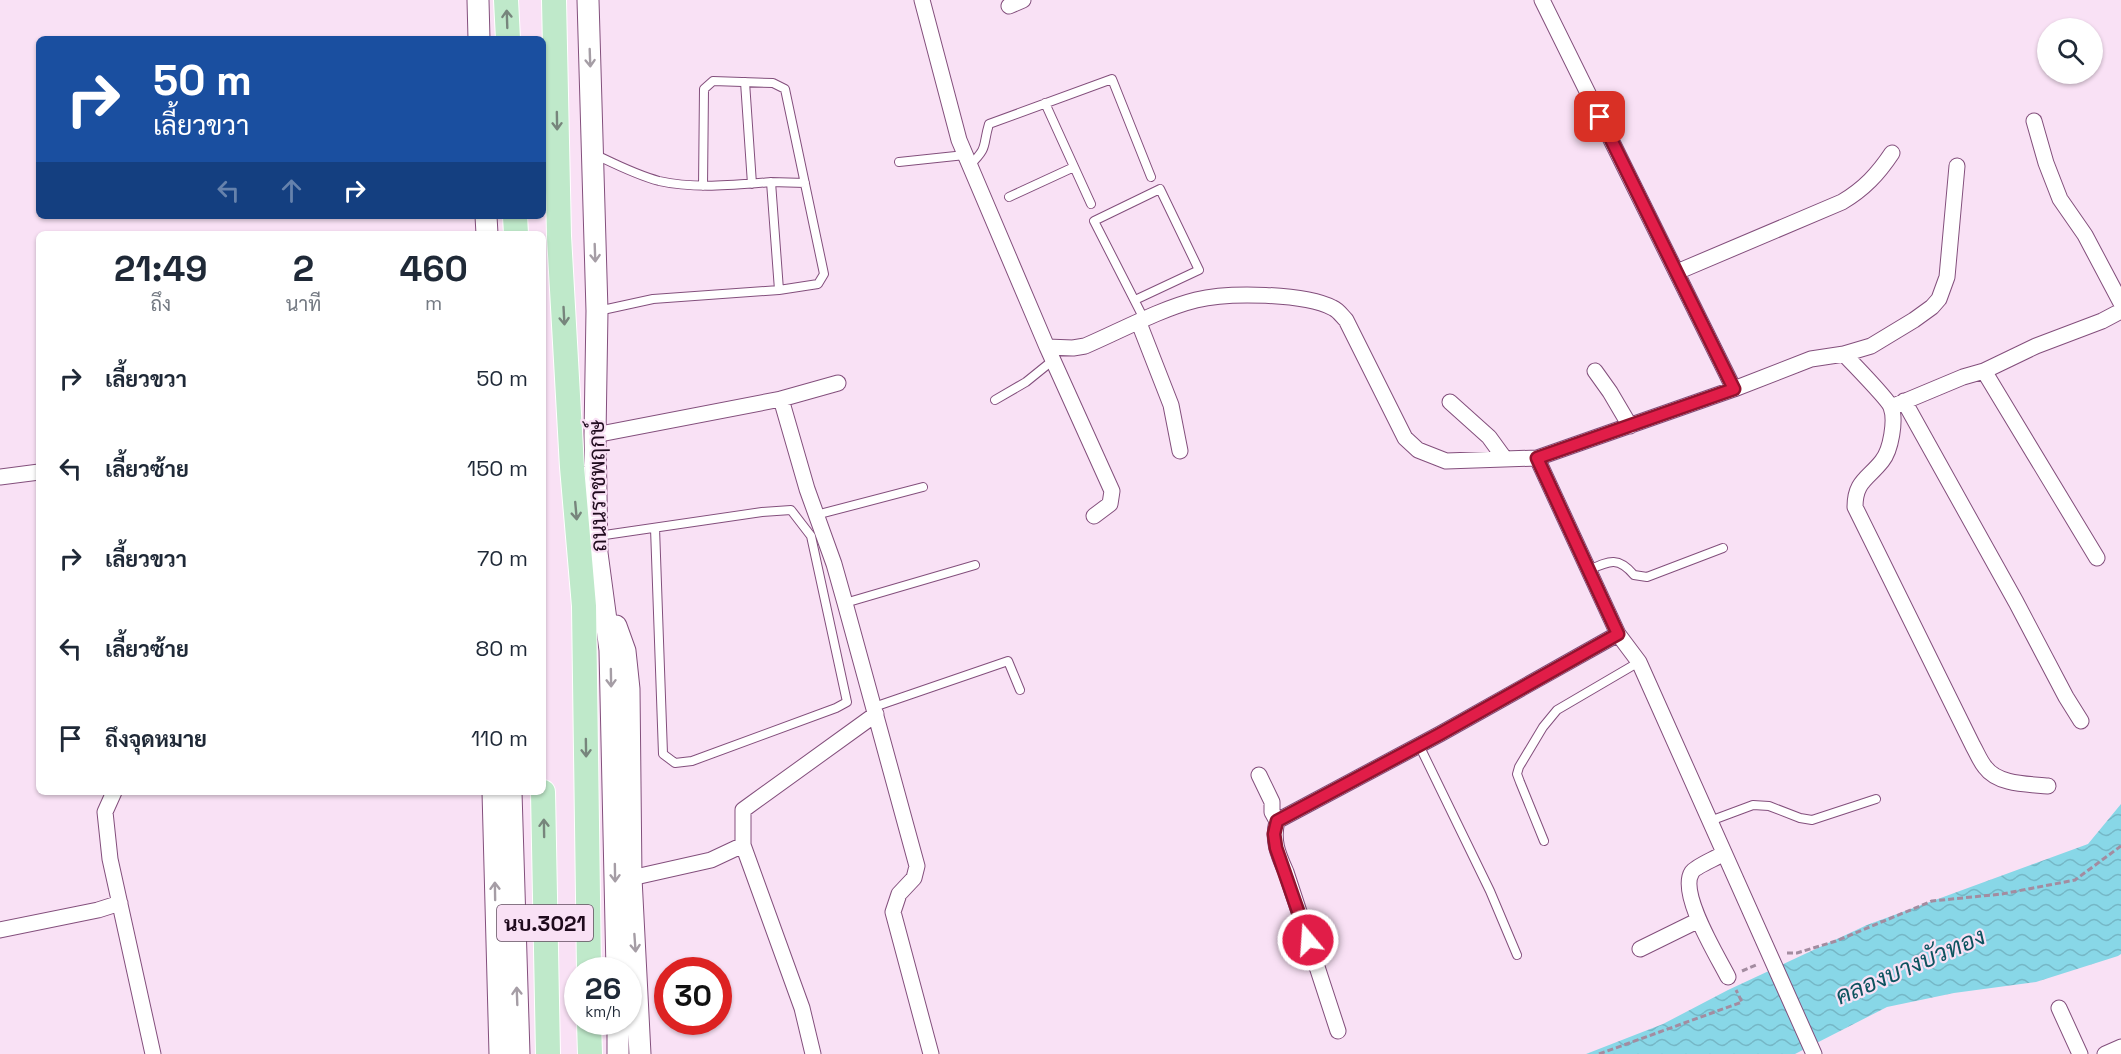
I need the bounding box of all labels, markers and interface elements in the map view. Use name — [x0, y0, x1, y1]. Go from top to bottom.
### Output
one-way arrow — [501, 10, 513, 30]
map controls — [2037, 18, 2103, 84]
button: search — [2037, 18, 2103, 84]
one-way arrow — [584, 48, 596, 68]
text: 50 m — [153, 54, 252, 107]
icon: right — [54, 60, 132, 138]
pin — [1574, 91, 1625, 142]
icon: arrive — [1583, 100, 1616, 133]
text: เลี้ยวขวา — [153, 108, 249, 143]
one-way arrow — [551, 111, 562, 131]
icon: left — [212, 174, 245, 207]
icon: ahead — [275, 174, 308, 207]
icon: right — [338, 174, 371, 207]
one-way arrow — [590, 243, 601, 263]
text: 21:49 — [114, 246, 208, 292]
text: 2 — [293, 246, 314, 292]
text: 460 — [399, 246, 468, 292]
text: m — [425, 290, 442, 316]
text: ถึง — [151, 291, 171, 317]
text: นาที — [286, 291, 321, 317]
one-way arrow — [558, 306, 569, 326]
icon: right — [54, 362, 87, 395]
text: 50 m — [476, 364, 528, 392]
text: เลี้ยวขวา — [105, 365, 187, 393]
street label: ถนนราชพฤกษ์ — [582, 419, 612, 552]
icon: left — [54, 452, 87, 485]
text: 150 m — [467, 454, 528, 482]
text: เลี้ยวซ้าย — [105, 455, 189, 483]
one-way arrow — [571, 500, 582, 520]
icon: right — [54, 542, 87, 575]
text: 70 m — [477, 544, 528, 572]
text: เลี้ยวขวา — [105, 545, 187, 573]
icon: left — [54, 632, 87, 665]
text: 80 m — [476, 634, 528, 662]
text: เลี้ยวซ้าย — [105, 635, 189, 663]
one-way arrow — [605, 668, 616, 688]
icon: arrive — [54, 722, 87, 755]
text: 110 m — [471, 724, 528, 752]
text: ถึงจุดหมาย — [105, 725, 207, 753]
one-way arrow — [580, 737, 592, 757]
one-way arrow — [538, 818, 549, 838]
one-way arrow — [609, 863, 620, 883]
one-way arrow — [489, 881, 501, 901]
road number: นบ.3021 — [497, 905, 593, 941]
position arrow — [1276, 908, 1340, 972]
water label: คลองบางบัวทอง — [1830, 920, 1990, 1012]
one-way arrow — [630, 932, 641, 952]
speed limit sign: 30 — [654, 957, 732, 1035]
text: 26 — [585, 969, 621, 1008]
one-way arrow — [512, 986, 523, 1006]
text: km/h — [585, 1002, 621, 1021]

